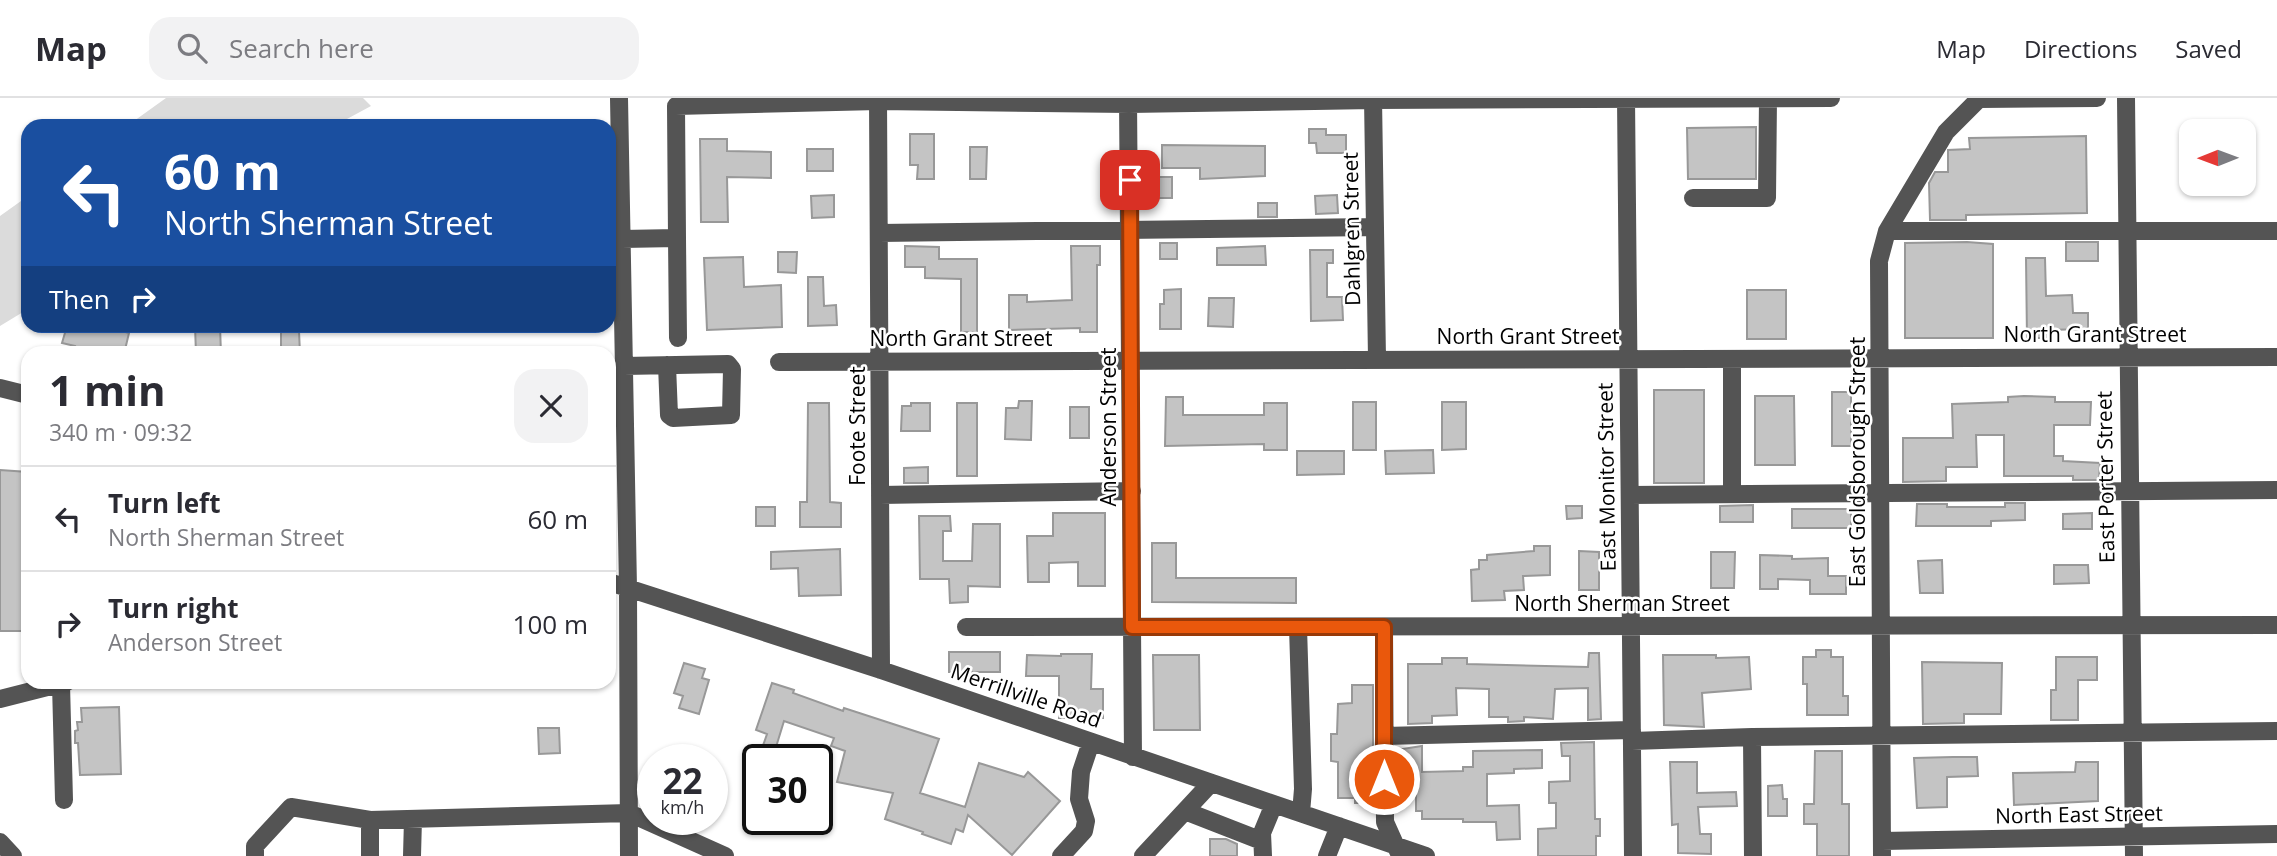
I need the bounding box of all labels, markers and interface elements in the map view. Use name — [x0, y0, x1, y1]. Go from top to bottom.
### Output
search box — [149, 17, 639, 80]
text: Map — [35, 26, 107, 71]
icon: search — [173, 29, 211, 67]
text: Search here — [229, 30, 374, 66]
text: Map — [1936, 32, 1986, 65]
text: Directions — [2024, 32, 2137, 65]
text: Saved — [2175, 32, 2242, 65]
north arrow — [2179, 119, 2256, 196]
map controls — [2179, 119, 2256, 196]
text: 60 m — [164, 138, 281, 204]
icon: left — [49, 147, 140, 238]
pin — [1100, 150, 1160, 210]
street label: Dahlgren Street — [1336, 152, 1366, 306]
icon: arrive — [1111, 161, 1149, 199]
text: North Sherman Street — [164, 201, 493, 244]
icon: right — [124, 280, 162, 318]
text: Then — [49, 281, 110, 317]
street label: North Grant Street — [2004, 320, 2186, 348]
street label: North Grant Street — [1437, 322, 1619, 350]
street label: North Grant Street — [870, 324, 1052, 352]
street label: East Goldsborough Street — [1843, 337, 1871, 587]
street label: Anderson Street — [1094, 347, 1122, 507]
text: 1 min — [49, 361, 166, 418]
street label: Foote Street — [843, 366, 871, 486]
button: close — [514, 369, 588, 443]
street label: East Monitor Street — [1590, 382, 1622, 572]
street label: East Porter Street — [2090, 391, 2120, 563]
text: 340 m · 09:32 — [49, 416, 192, 448]
text: Turn left — [108, 485, 220, 521]
icon: left — [49, 500, 87, 538]
text: 60 m — [527, 501, 588, 537]
text: North Sherman Street — [108, 521, 344, 553]
street label: North Sherman Street — [1514, 589, 1730, 617]
text: Turn right — [108, 590, 239, 626]
icon: right — [49, 605, 87, 643]
text: 100 m — [513, 606, 588, 642]
text: Anderson Street — [108, 626, 282, 658]
street label: Merrillville Road — [947, 656, 1105, 734]
position arrow — [1347, 742, 1421, 816]
speed limit sign: 30 — [742, 744, 833, 835]
text: 22 — [662, 757, 703, 804]
text: km/h — [661, 795, 704, 819]
street label: North East Street — [1995, 799, 2163, 829]

